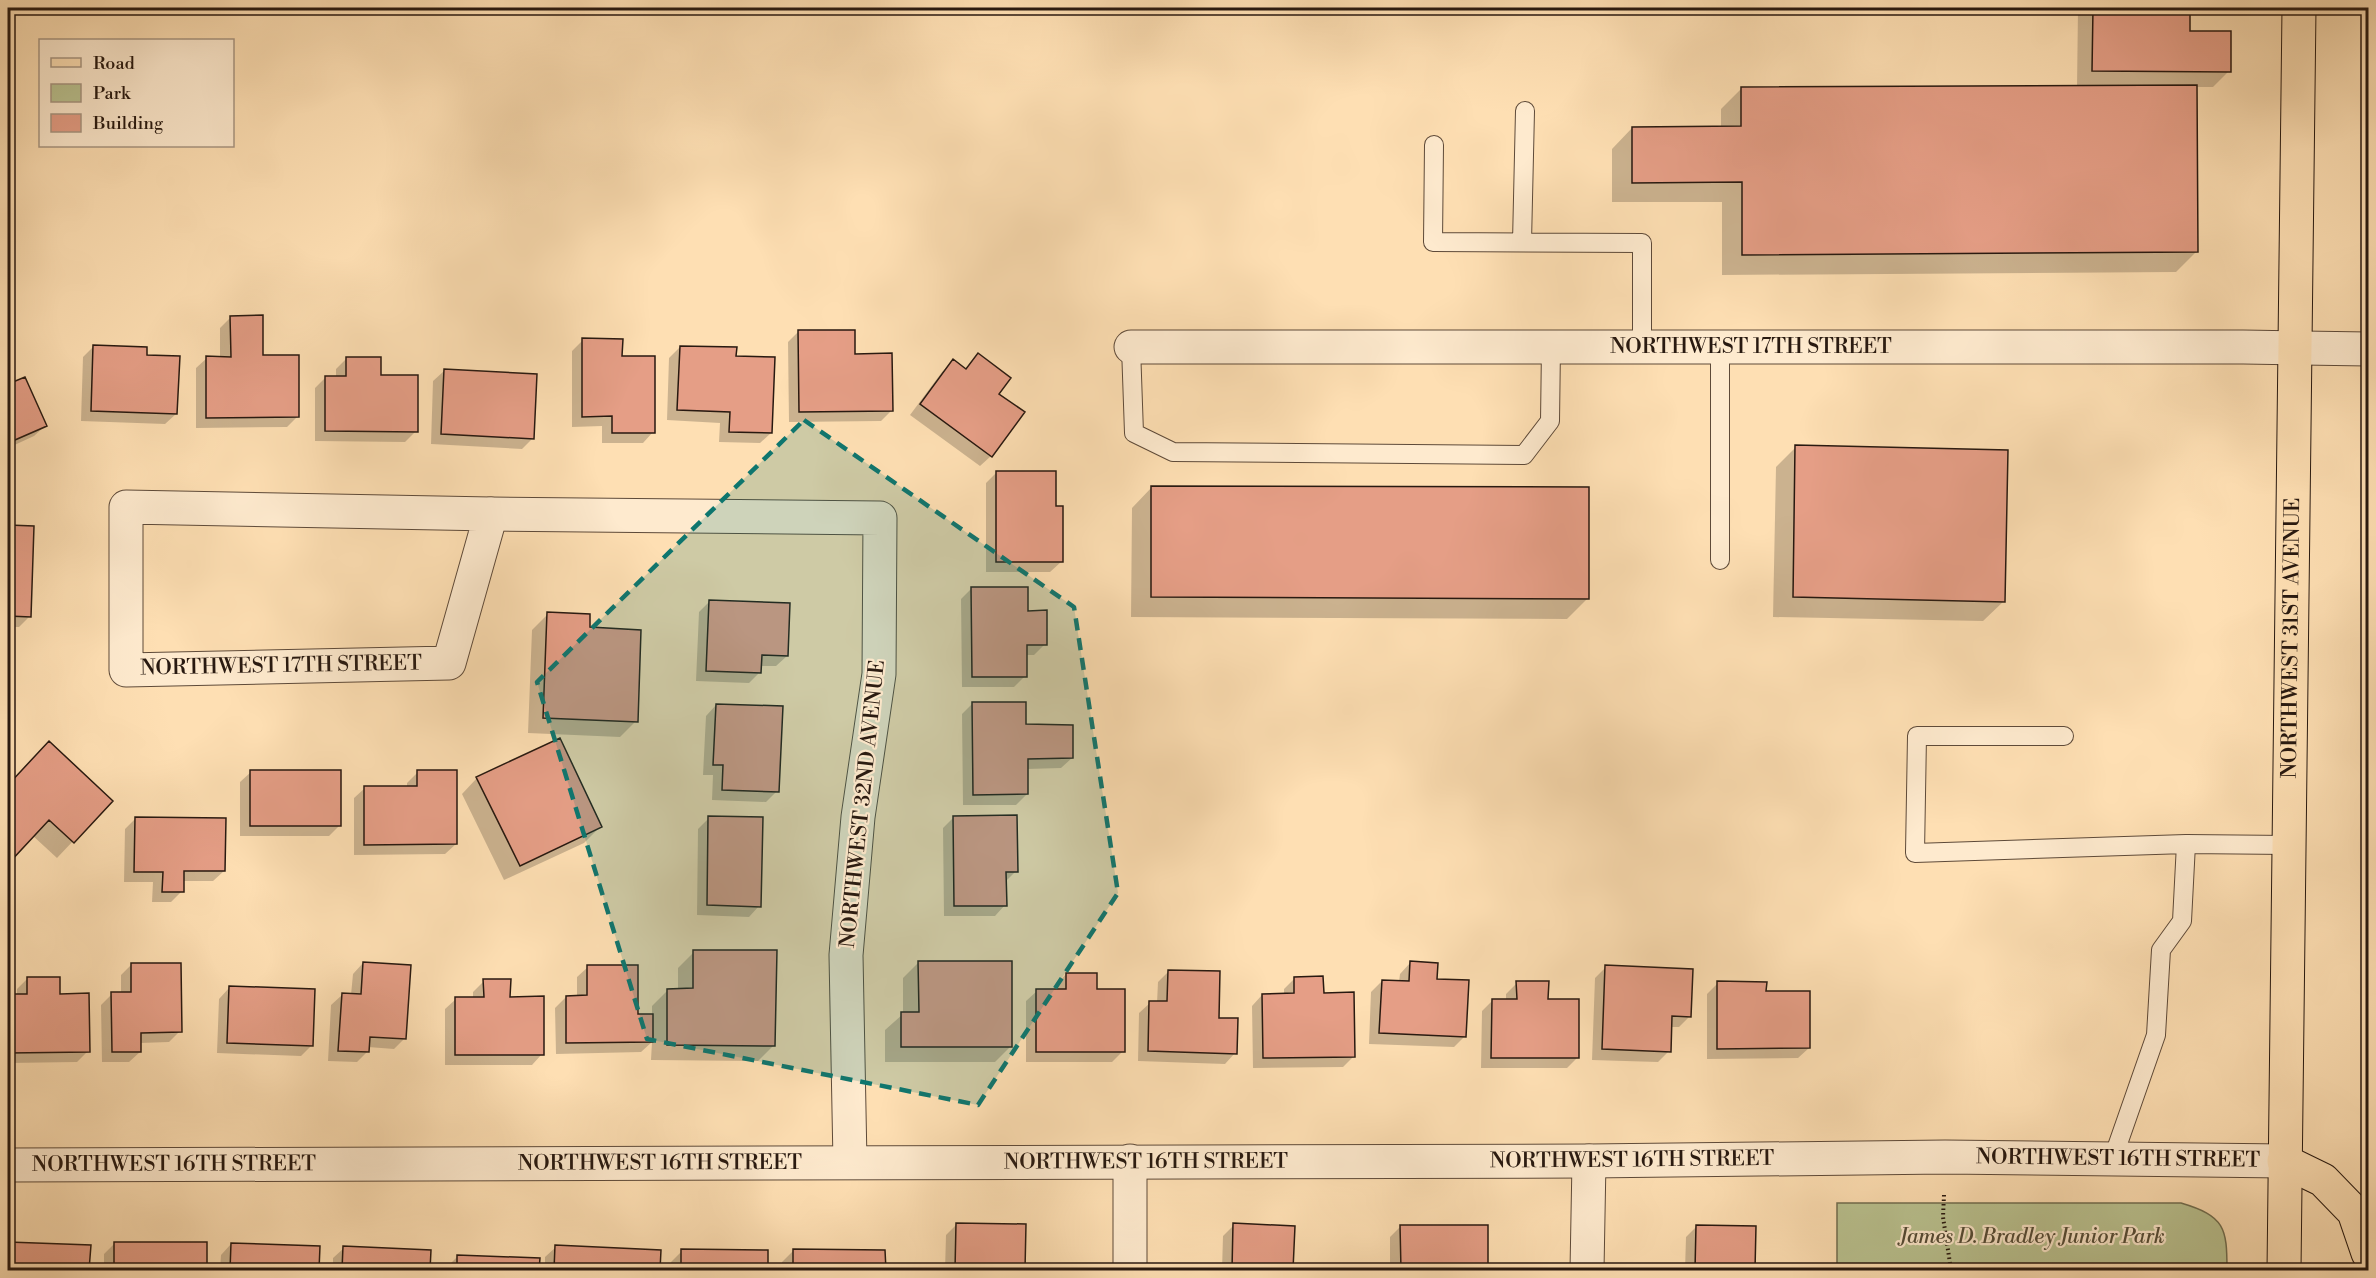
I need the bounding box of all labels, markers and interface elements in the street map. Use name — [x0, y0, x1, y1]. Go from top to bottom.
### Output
legend — [39, 39, 234, 147]
text: Road — [93, 52, 136, 75]
text: Park — [93, 82, 132, 105]
text: Building — [92, 112, 164, 135]
street label: NORTHWEST 17TH STREET — [1610, 334, 1892, 360]
street label: NORTHWEST 31ST AVENUE — [2277, 497, 2306, 779]
street label: NORTHWEST 17TH STREET — [140, 651, 422, 681]
street label: NORTHWEST 32ND AVENUE — [835, 659, 891, 949]
street label: NORTHWEST 16TH STREET — [1976, 1144, 2260, 1174]
street label: NORTHWEST 16TH STREET — [1490, 1146, 1774, 1174]
street label: NORTHWEST 16TH STREET — [1004, 1149, 1288, 1175]
street label: NORTHWEST 16TH STREET — [518, 1150, 802, 1177]
street label: NORTHWEST 16TH STREET — [32, 1151, 316, 1178]
park label: James D. Bradley Junior Park — [1897, 1224, 2165, 1250]

